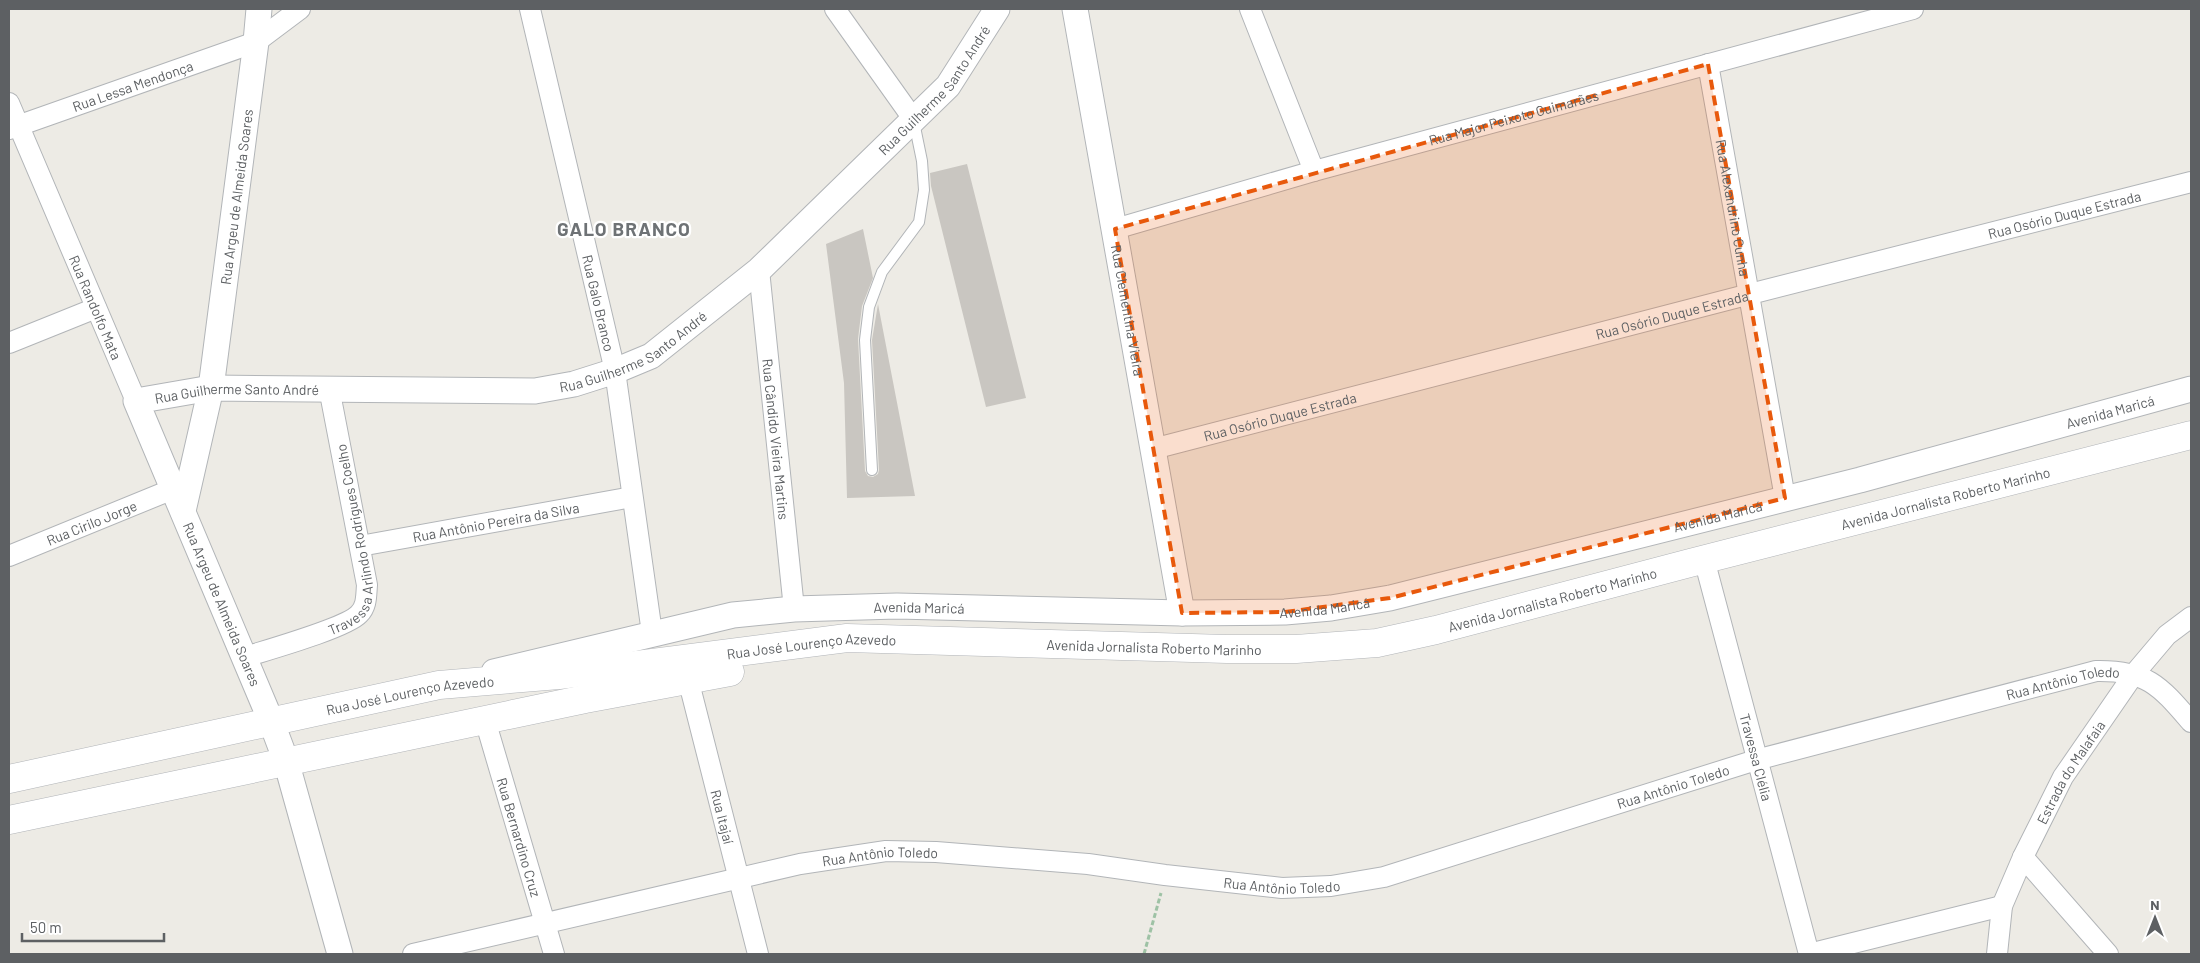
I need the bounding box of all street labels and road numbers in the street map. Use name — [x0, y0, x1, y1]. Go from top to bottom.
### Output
street label: Rua Guilherme Santo André — [874, 22, 993, 158]
street label: Rua Lessa Mendonça — [70, 56, 195, 115]
street label: Rua Major Peixoto Guimarães — [1427, 86, 1601, 148]
street label: Rua Argeu de Almeida Soares — [216, 108, 256, 285]
street label: Rua Alexandrino Cunha — [1713, 138, 1754, 278]
street label: Rua Osório Duque Estrada — [1986, 187, 2142, 242]
street label: Rua Clementina Vieira — [1108, 243, 1148, 377]
street label: Rua Randolfo Mata — [66, 252, 126, 362]
street label: Rua Galo Branco — [579, 253, 619, 353]
street label: Rua Osório Duque Estrada — [1594, 286, 1750, 342]
street label: Rua Guilherme Santo André — [558, 307, 710, 395]
street label: Rua Cândido Vieira Martins — [760, 358, 793, 521]
street label: Rua Guilherme Santo André — [153, 379, 319, 406]
street label: Rua Osório Duque Estrada — [1202, 388, 1358, 444]
street label: Avenida Maricá — [2064, 391, 2156, 432]
street label: Travessa Arlindo Rodrigues Coelho — [313, 430, 347, 640]
street label: Avenida Jornalista Roberto Marinho — [1839, 463, 2052, 533]
street label: Rua Cirilo Jorge — [44, 496, 139, 548]
street label: Avenida Maricá — [1671, 496, 1764, 535]
street label: Rua Antônio Pereira da Silva — [411, 498, 580, 545]
street label: Rua Argeu de Almeida Soares — [180, 519, 264, 689]
street label: Avenida Jornalista Roberto Marinho — [1446, 564, 1659, 635]
street label: Avenida Maricá — [1279, 593, 1371, 621]
street label: Avenida Maricá — [873, 597, 965, 616]
street label: Rua José Lourenço Azevedo — [726, 629, 897, 662]
street label: Avenida Jornalista Roberto Marinho — [1046, 635, 1262, 658]
street label: Rua Antônio Toledo — [2004, 662, 2121, 703]
street label: Rua José Lourenço Azevedo — [324, 672, 495, 718]
street label: Travessa Clélia — [1737, 712, 1776, 803]
street label: Estrada do Malafaia — [2032, 717, 2108, 827]
street label: Rua Antônio Toledo — [1615, 760, 1731, 812]
street label: Rua Bernardino Cruz — [494, 775, 545, 899]
street label: Rua Itajaí — [708, 788, 738, 846]
street label: Rua Antônio Toledo — [821, 842, 938, 869]
street label: Rua Antônio Toledo — [1223, 873, 1341, 897]

